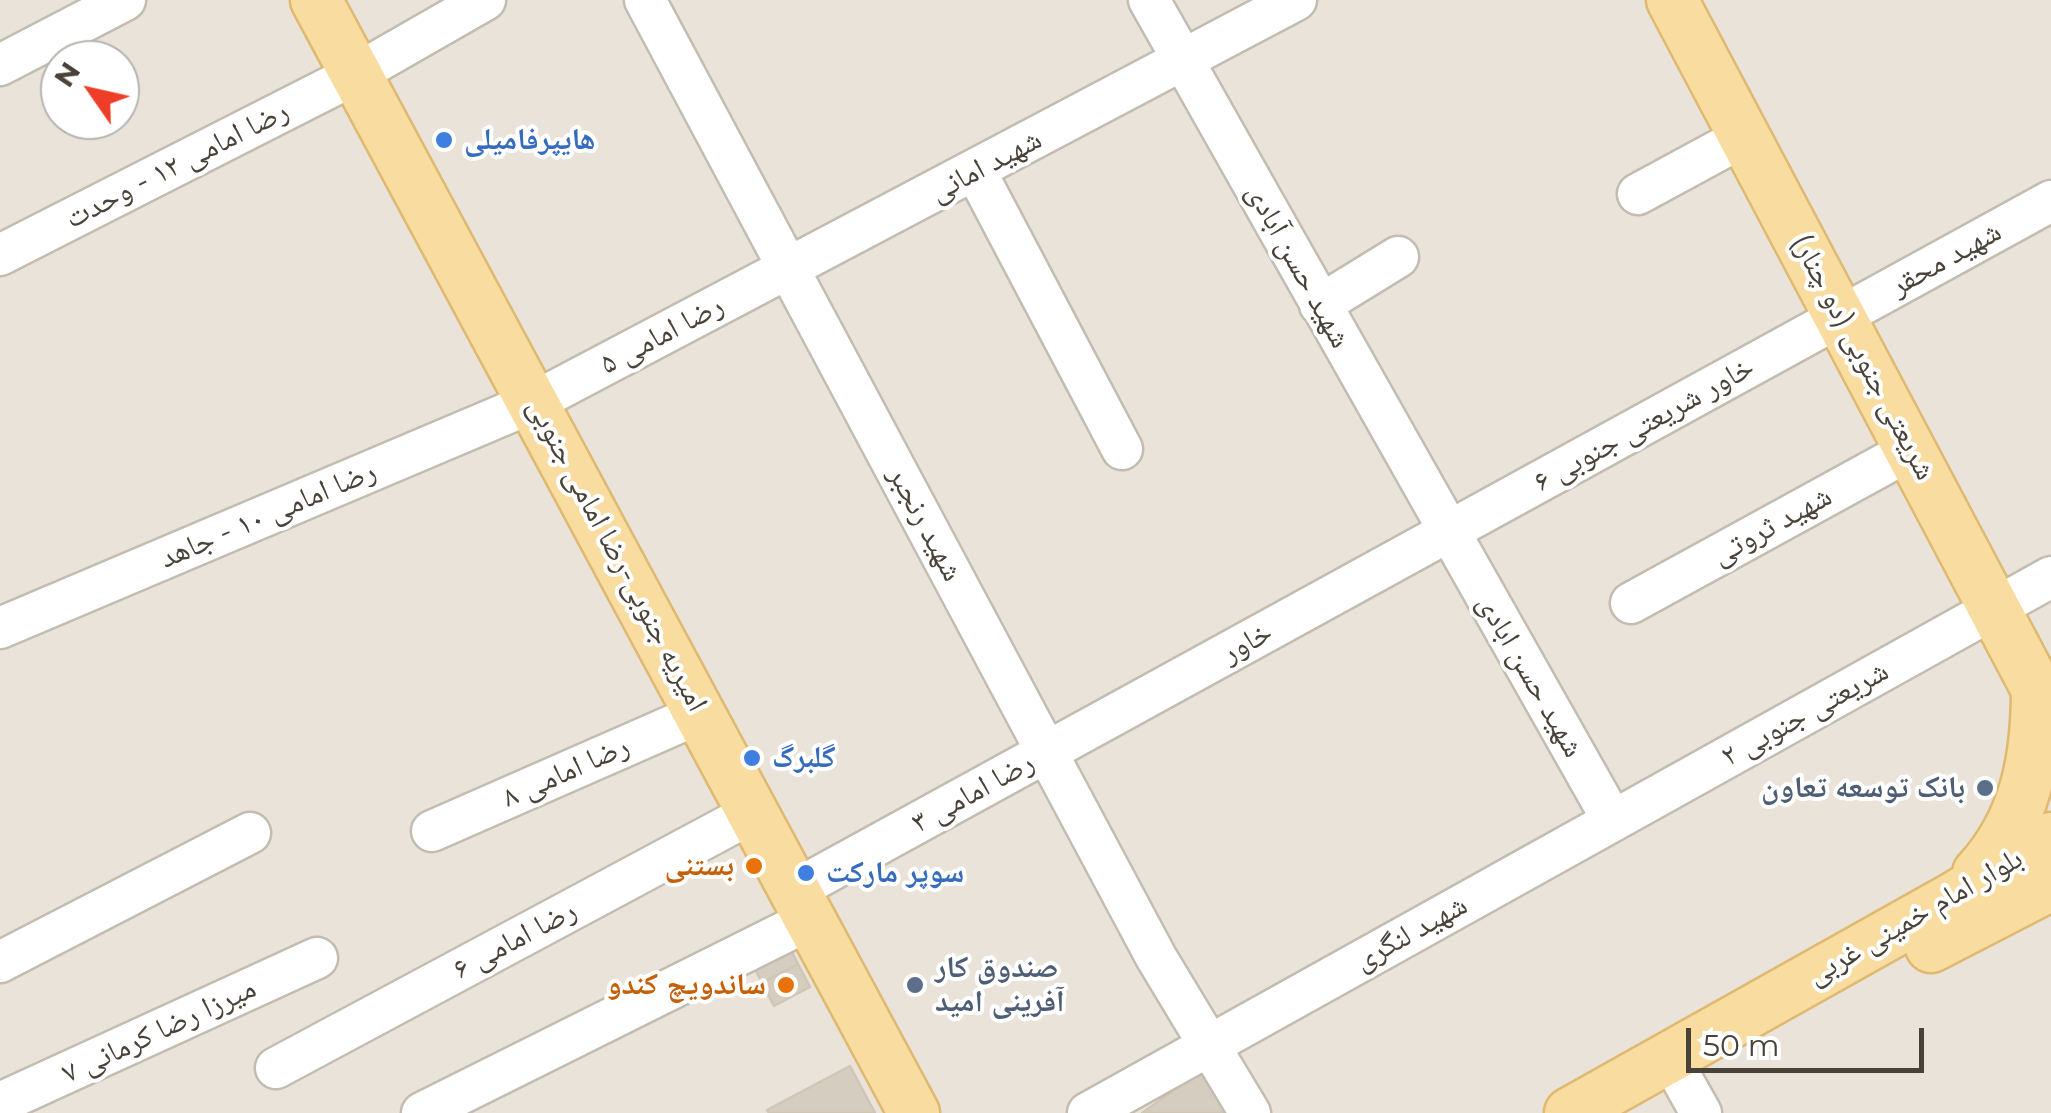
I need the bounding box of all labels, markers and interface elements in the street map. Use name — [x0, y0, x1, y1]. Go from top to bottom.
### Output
north arrow — [40, 40, 140, 140]
text: N — [46, 55, 87, 93]
street label: رضا امامی ۱۲ - وحدت — [59, 93, 295, 237]
place label: هایپرفامیلی — [464, 122, 596, 158]
street label: شهید امانی — [924, 122, 1048, 210]
marker: هایپرفامیلی — [433, 129, 455, 151]
street label: شهید حسن آبادی — [1238, 178, 1358, 354]
street label: شهید محقر — [1884, 214, 2008, 304]
street label: شریعتی جنوبی (دو چنار) — [1783, 228, 1943, 486]
street label: رضا امامی ۵ — [594, 288, 730, 382]
street label: خاور شریعتی جنوبی ۶ — [1528, 350, 1760, 500]
street label: امیریه جنوبی-رضا امامی جنوبی — [519, 392, 715, 718]
street label: رضا امامی ۱۰ - جاهد — [154, 453, 382, 577]
street label: شهید رنجبر — [880, 460, 970, 588]
street label: شهید ثروتی — [1706, 478, 1838, 574]
street label: شهید حسن ابادی — [1469, 588, 1591, 764]
street label: خاور — [1215, 615, 1279, 671]
street label: شریعتی جنوبی ۲ — [1715, 653, 1895, 775]
street label: رضا امامی ۸ — [497, 728, 635, 816]
place label: گلبرگ — [772, 740, 835, 776]
street label: رضا امامی ۳ — [905, 745, 1041, 841]
marker: گلبرگ — [741, 747, 763, 769]
place label: بانک توسعه تعاون — [1761, 770, 1965, 806]
marker: بانک توسعه تعاون — [1974, 777, 1996, 799]
street label: بلوار امام خمینی غربی — [1801, 841, 2029, 993]
place label: بستنی — [665, 848, 734, 884]
marker: بستنی — [743, 855, 765, 877]
place label: سوپر مارکت — [826, 855, 964, 891]
marker: سوپر مارکت — [795, 862, 817, 884]
street label: شهید لنگری — [1348, 887, 1474, 979]
street label: رضا امامی ۶ — [447, 893, 583, 987]
place label: صندوق کار آفرینی امید — [935, 950, 1064, 1020]
place label: ساندویچ کندو — [607, 967, 766, 1003]
street label: میرزا رضا کرمانی ۷ — [56, 970, 262, 1092]
marker: ساندویچ کندو — [775, 974, 797, 996]
marker: صندوق کار آفرینی امید — [904, 974, 926, 996]
scale bar — [1691, 1008, 1928, 1070]
text: 50 m — [1703, 1027, 1780, 1064]

